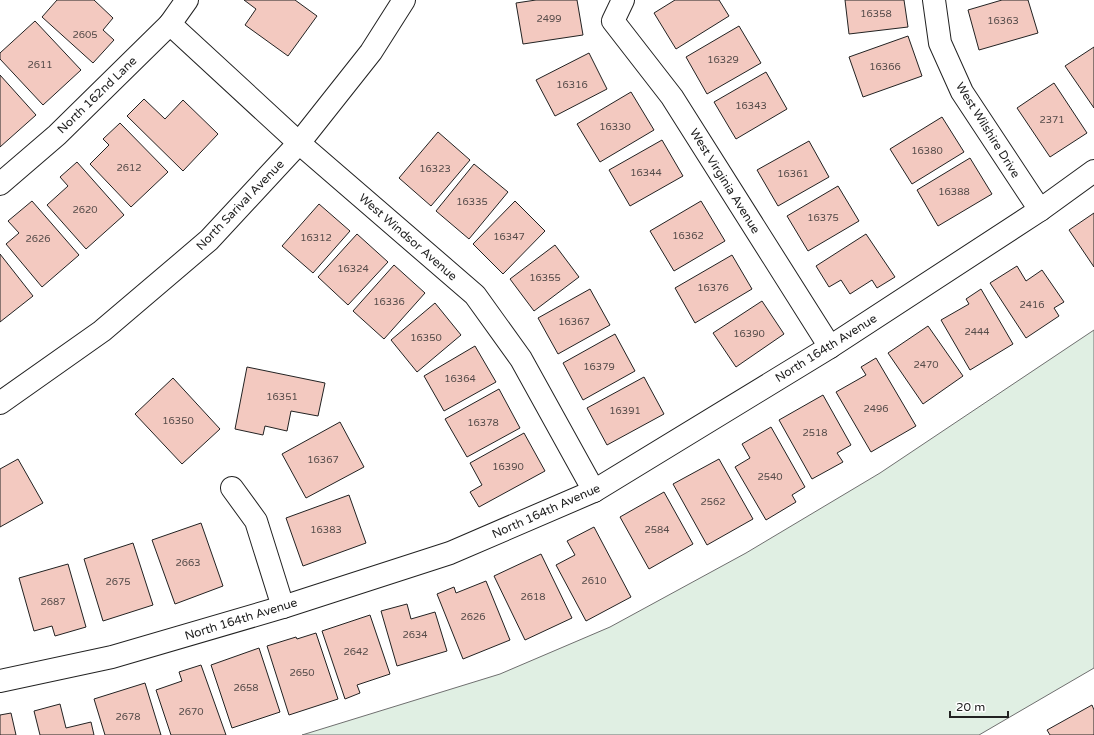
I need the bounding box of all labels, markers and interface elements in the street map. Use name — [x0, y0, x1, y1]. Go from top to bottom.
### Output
house number: 16358 — [860, 8, 892, 20]
house number: 2499 — [536, 13, 562, 25]
house number: 16363 — [987, 15, 1019, 27]
house number: 2605 — [72, 29, 98, 41]
street label: North 162nd Lane — [54, 53, 140, 136]
house number: 16329 — [707, 54, 739, 66]
house number: 2611 — [27, 59, 53, 71]
house number: 16366 — [869, 61, 901, 73]
house number: 16316 — [556, 79, 588, 91]
street label: West Wilshire Drive — [953, 80, 1023, 180]
house number: 16343 — [735, 100, 767, 112]
house number: 2371 — [1039, 114, 1065, 126]
house number: 16330 — [599, 121, 631, 133]
street label: West Virginia Avenue — [687, 126, 763, 236]
house number: 16380 — [911, 145, 943, 157]
street label: North Sarival Avenue — [193, 157, 287, 253]
house number: 2612 — [116, 162, 142, 174]
house number: 16323 — [419, 163, 451, 175]
house number: 16344 — [630, 167, 662, 179]
house number: 16361 — [777, 168, 809, 180]
house number: 16388 — [938, 186, 970, 198]
street label: West Windsor Avenue — [356, 191, 460, 284]
house number: 16335 — [456, 196, 488, 208]
house number: 2620 — [72, 204, 98, 216]
house number: 16375 — [807, 212, 839, 224]
house number: 16362 — [672, 230, 704, 242]
house number: 16347 — [493, 231, 525, 243]
house number: 16312 — [300, 232, 332, 244]
house number: 2626 — [25, 233, 51, 245]
house number: 16324 — [337, 263, 369, 275]
house number: 16355 — [529, 272, 561, 284]
house number: 16376 — [697, 282, 729, 294]
house number: 16336 — [373, 296, 405, 308]
house number: 2416 — [1019, 299, 1045, 311]
street label: North 164th Avenue — [773, 311, 879, 385]
house number: 16367 — [558, 316, 590, 328]
house number: 2444 — [964, 326, 990, 338]
house number: 16390 — [733, 328, 765, 340]
house number: 16350 — [410, 332, 442, 344]
house number: 2470 — [913, 359, 939, 371]
house number: 16379 — [583, 361, 615, 373]
house number: 16364 — [444, 373, 476, 385]
house number: 16351 — [266, 391, 298, 403]
house number: 2496 — [863, 403, 889, 415]
house number: 16391 — [609, 405, 641, 417]
house number: 16350 — [162, 415, 194, 427]
house number: 16378 — [467, 417, 499, 429]
house number: 2518 — [802, 427, 828, 439]
house number: 16367 — [307, 454, 339, 466]
house number: 16390 — [492, 461, 524, 473]
house number: 2540 — [757, 471, 783, 483]
street label: North 164th Avenue — [490, 481, 602, 541]
house number: 2562 — [700, 496, 726, 508]
house number: 16383 — [310, 524, 342, 536]
house number: 2584 — [644, 524, 670, 536]
house number: 2663 — [175, 557, 201, 569]
house number: 2610 — [581, 575, 607, 587]
house number: 2675 — [105, 576, 131, 588]
house number: 2618 — [520, 591, 546, 603]
street label: North 164th Avenue — [183, 595, 299, 643]
house number: 2687 — [40, 596, 66, 608]
house number: 2626 — [460, 611, 486, 623]
house number: 2634 — [402, 629, 428, 641]
house number: 2642 — [343, 646, 369, 658]
house number: 2650 — [289, 667, 315, 679]
house number: 2658 — [233, 682, 259, 694]
scale bar — [950, 693, 1008, 719]
text: 20 m — [956, 700, 985, 714]
house number: 2670 — [178, 706, 204, 718]
house number: 2678 — [115, 711, 141, 723]

